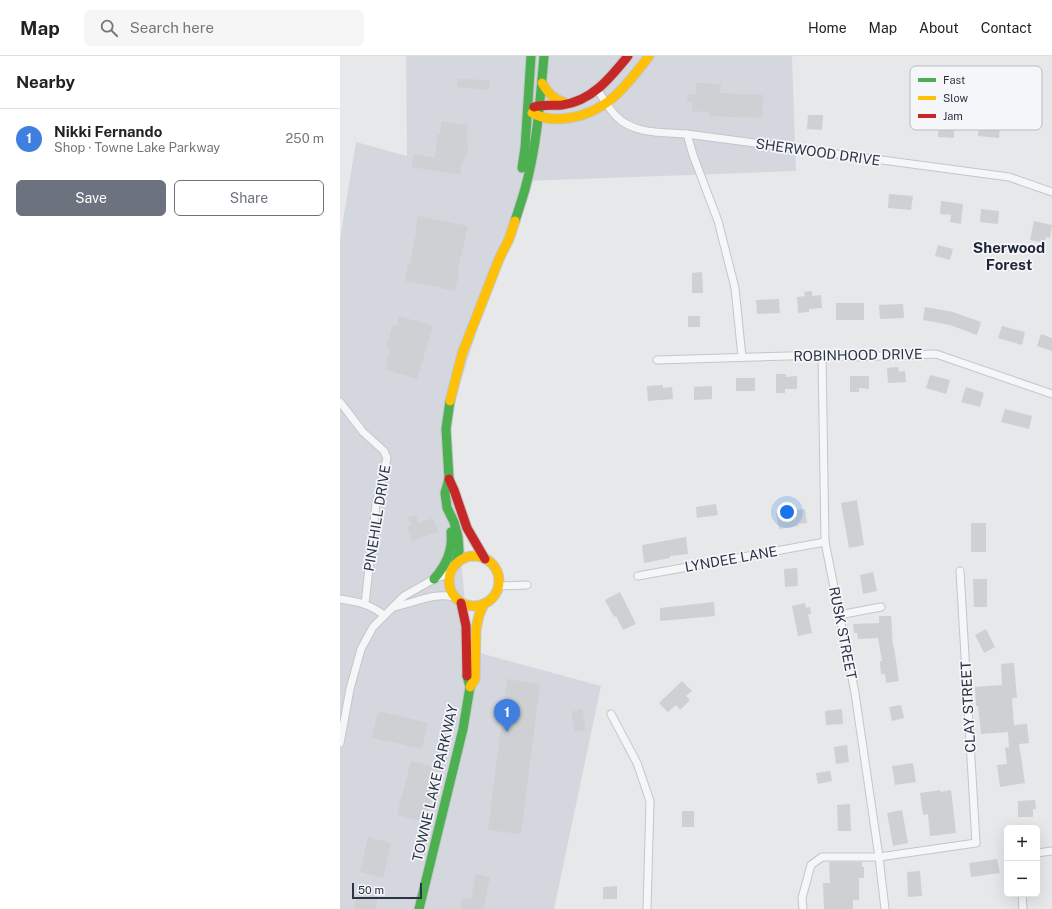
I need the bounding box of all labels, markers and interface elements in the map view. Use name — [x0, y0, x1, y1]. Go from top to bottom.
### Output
search box — [84, 10, 364, 46]
text: Map — [20, 17, 60, 39]
icon: search — [98, 17, 120, 39]
text: Search here — [130, 19, 214, 36]
text: Home — [808, 20, 847, 36]
text: Map — [869, 20, 897, 36]
text: About — [919, 20, 959, 36]
text: Contact — [981, 20, 1032, 36]
legend — [910, 66, 1042, 130]
text: Nearby — [16, 72, 75, 92]
text: Fast — [943, 74, 965, 86]
text: Slow — [943, 92, 969, 104]
text: Jam — [943, 110, 963, 122]
text: Nikki Fernando — [54, 123, 162, 140]
text: 1 — [26, 131, 32, 146]
text: 250 m — [286, 131, 324, 146]
street label: SHERWOOD DRIVE — [755, 135, 881, 169]
text: Shop · Towne Lake Parkway — [54, 140, 220, 155]
button: Save — [16, 180, 166, 216]
button: Share — [174, 180, 324, 216]
district label: Sherwood Forest — [973, 239, 1045, 273]
street label: ROBINHOOD DRIVE — [793, 346, 923, 364]
street label: PINEHILL DRIVE — [361, 464, 393, 572]
your location — [777, 502, 797, 522]
street label: LYNDEE LANE — [683, 543, 779, 575]
street label: RUSK STREET — [826, 585, 860, 681]
street label: CLAY STREET — [958, 661, 978, 753]
pin: 1 — [494, 699, 520, 732]
street label: TOWNE LAKE PARKWAY — [409, 703, 461, 863]
map controls — [1004, 825, 1040, 897]
button: + — [1004, 825, 1040, 861]
button: − — [1004, 861, 1040, 897]
scale bar — [352, 881, 422, 900]
text: 50 m — [358, 884, 384, 896]

